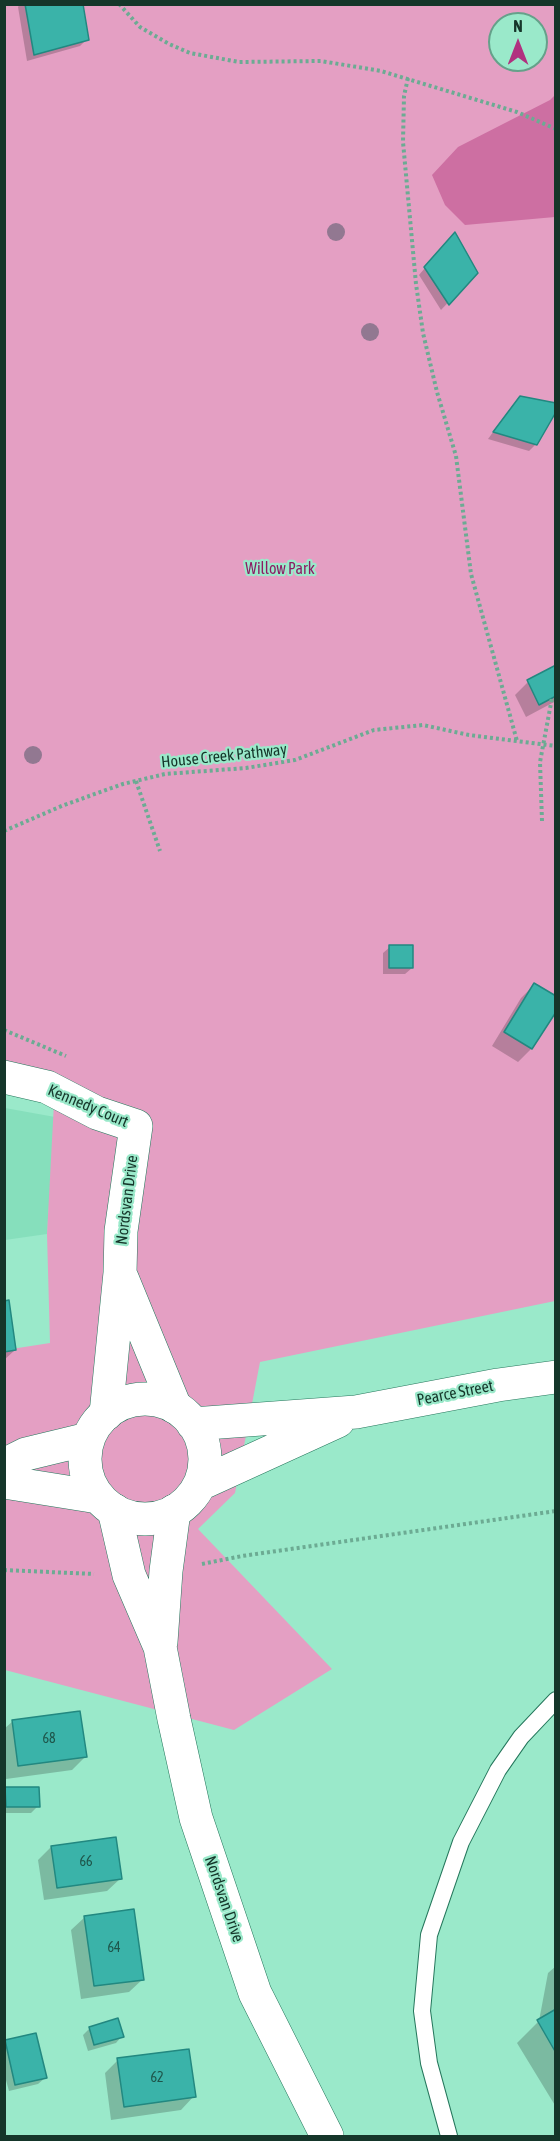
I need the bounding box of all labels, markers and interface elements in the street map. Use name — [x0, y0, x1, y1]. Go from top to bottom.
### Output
north arrow — [488, 12, 548, 72]
text: N — [513, 17, 523, 35]
park label: Willow Park — [245, 559, 315, 579]
street label: House Creek Pathway — [160, 740, 288, 772]
street label: Kennedy Court — [45, 1080, 131, 1132]
street label: Nordsvan Drive — [112, 1154, 142, 1246]
street label: Pearce Street — [415, 1376, 495, 1410]
house number: 68 — [42, 1731, 56, 1747]
street label: Nordsvan Drive — [200, 1853, 248, 1945]
house number: 66 — [79, 1854, 93, 1870]
house number: 64 — [107, 1940, 121, 1956]
house number: 62 — [150, 2070, 164, 2086]

